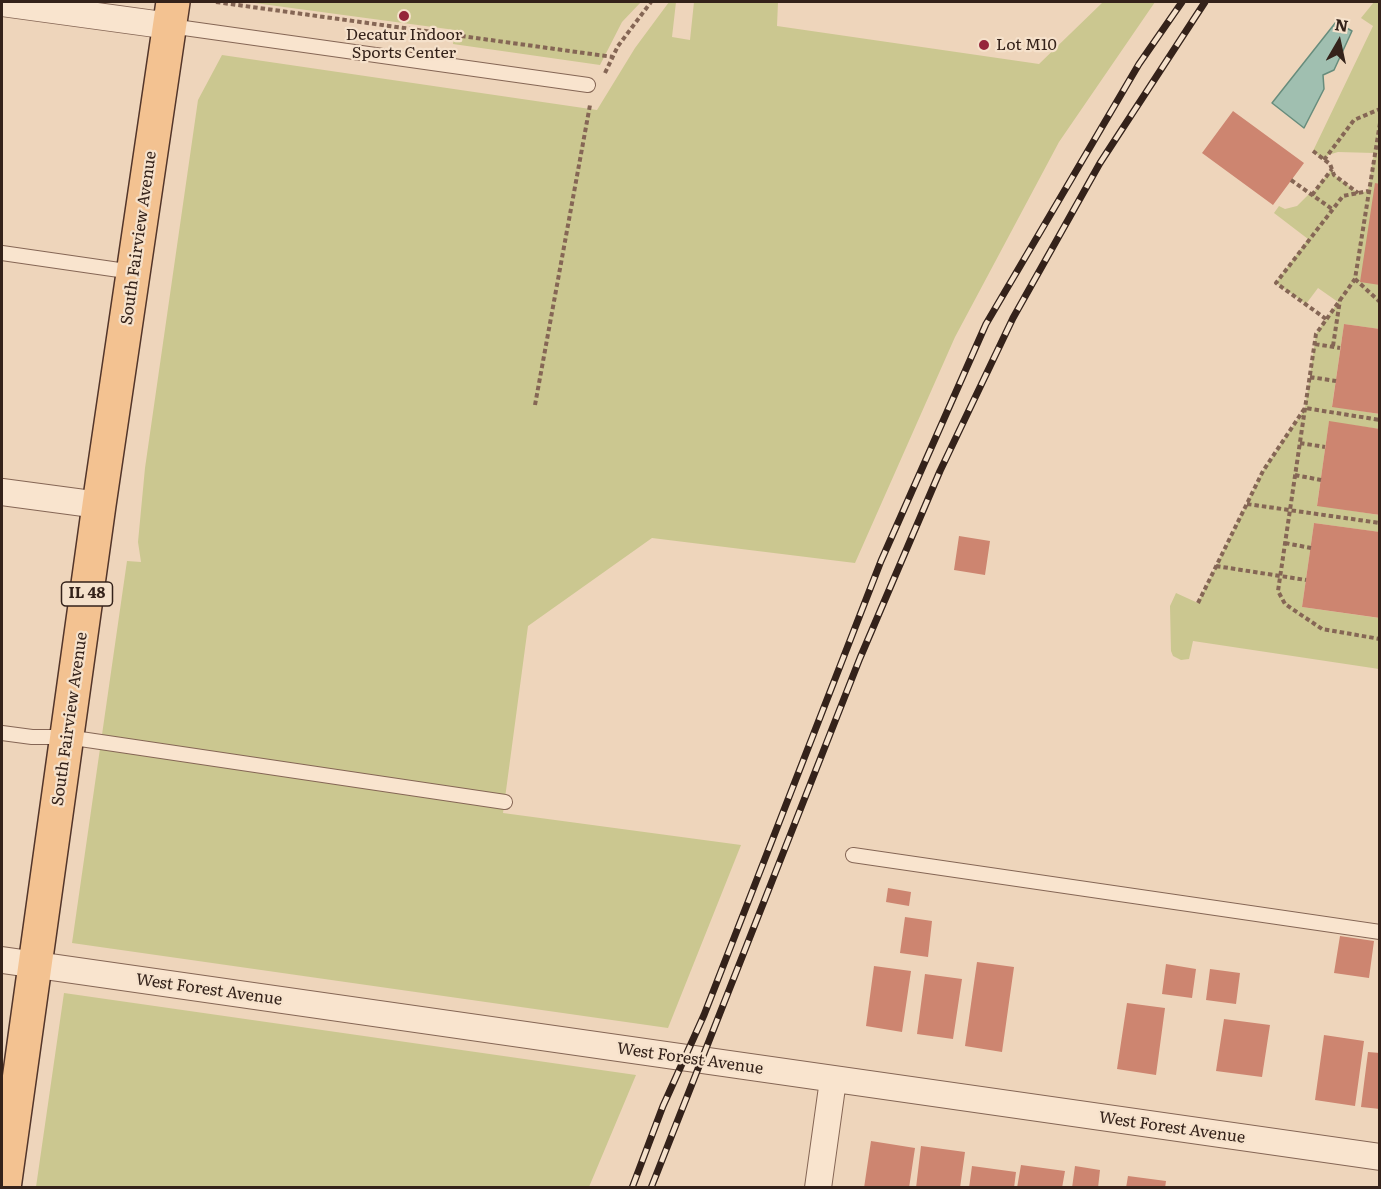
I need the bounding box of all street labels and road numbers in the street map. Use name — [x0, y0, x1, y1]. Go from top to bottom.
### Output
street label: South Fairview Avenue — [117, 150, 161, 326]
road number: IL 48 — [62, 582, 112, 606]
street label: South Fairview Avenue — [48, 631, 92, 807]
street label: West Forest Avenue — [135, 970, 283, 1010]
street label: West Forest Avenue — [616, 1039, 764, 1079]
street label: West Forest Avenue — [1098, 1108, 1246, 1148]

